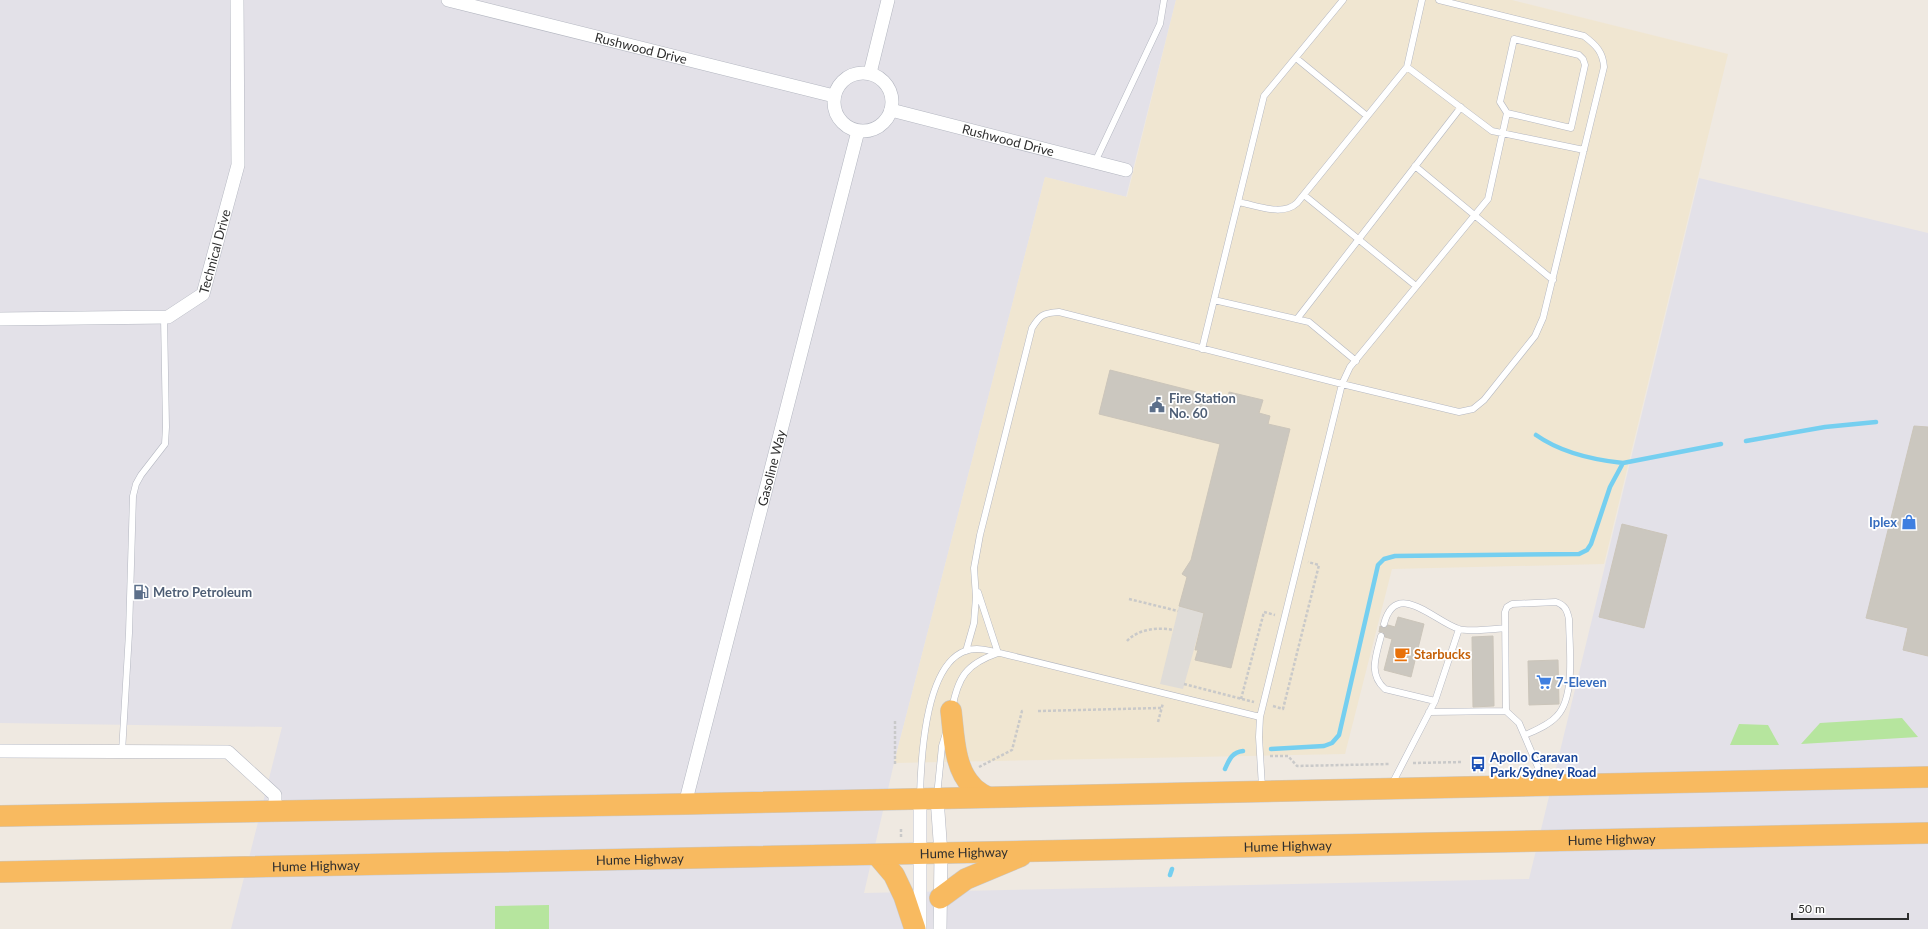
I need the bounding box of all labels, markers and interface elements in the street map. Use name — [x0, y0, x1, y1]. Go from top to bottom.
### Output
street label: Rushwood Drive — [593, 29, 689, 67]
street label: Rushwood Drive — [960, 120, 1056, 159]
street label: Technical Drive — [195, 207, 234, 295]
place label: Fire Station No. 60 — [1169, 390, 1236, 421]
public building icon: Fire Station No. 60 — [1148, 396, 1166, 414]
street label: Gasoline Way — [754, 428, 789, 508]
shop icon: Iplex — [1900, 513, 1918, 531]
place label: Iplex — [1869, 514, 1897, 530]
fuel station icon: Metro Petroleum — [132, 583, 150, 601]
place label: Metro Petroleum — [153, 584, 252, 600]
cafe icon: Starbucks — [1393, 645, 1411, 663]
place label: Starbucks — [1414, 646, 1471, 662]
supermarket icon: 7-Eleven — [1535, 673, 1553, 691]
place label: 7-Eleven — [1556, 674, 1607, 690]
place label: Apollo Caravan Park/Sydney Road — [1489, 749, 1596, 780]
bus stop icon: Apollo Caravan Park/Sydney Road — [1469, 755, 1487, 773]
street label: Hume Highway — [1567, 831, 1656, 848]
street label: Hume Highway — [1244, 837, 1332, 855]
street label: Hume Highway — [920, 844, 1008, 861]
street label: Hume Highway — [596, 850, 684, 868]
street label: Hume Highway — [272, 857, 360, 874]
scale bar — [1792, 895, 1908, 921]
text: 50 m — [1798, 901, 1825, 916]

